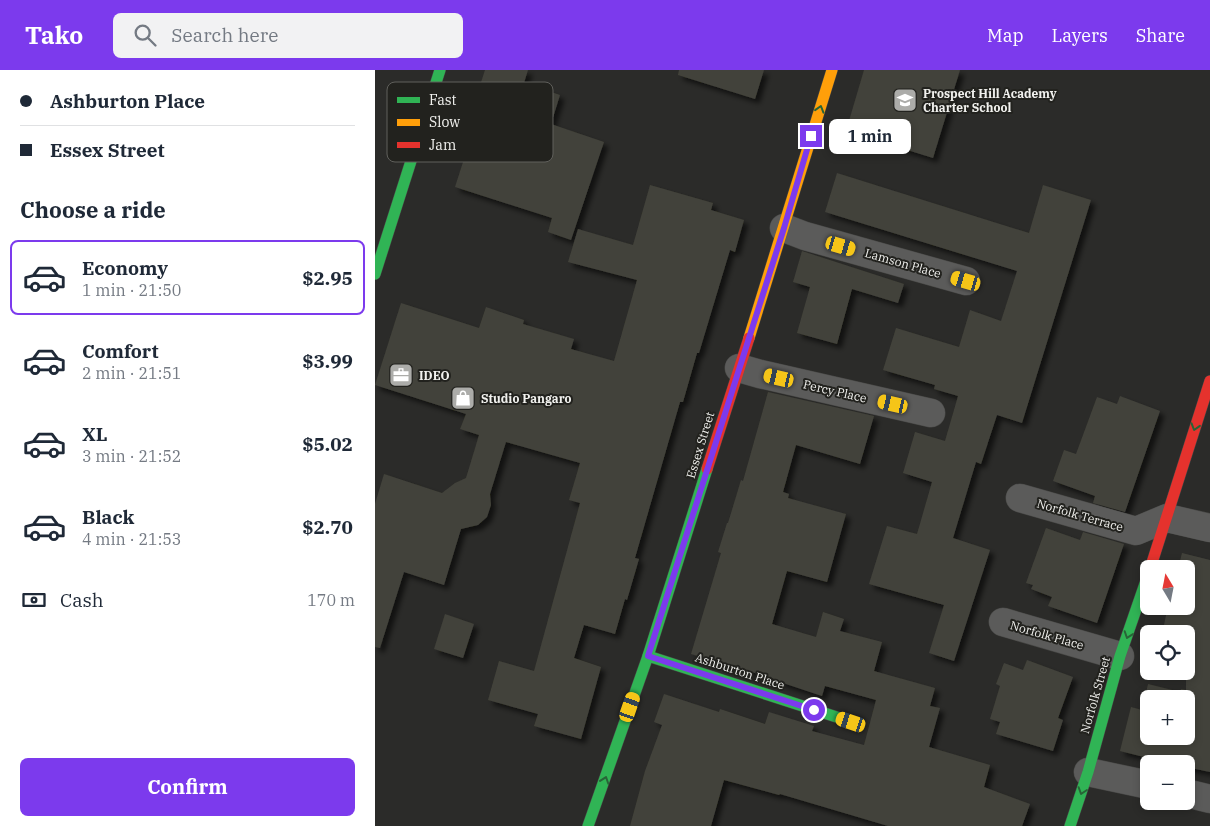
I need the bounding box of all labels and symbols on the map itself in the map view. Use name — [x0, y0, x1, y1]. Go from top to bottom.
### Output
legend — [387, 82, 553, 162]
place label: Prospect Hill Academy Charter School — [923, 86, 1057, 115]
school or university icon: Prospect Hill Academy Charter School — [892, 87, 918, 113]
text: Fast — [429, 91, 457, 109]
one-way arrow — [814, 105, 824, 113]
text: Slow — [429, 113, 460, 131]
callout: 1 min — [829, 118, 911, 154]
route end — [800, 125, 822, 147]
text: Jam — [429, 136, 456, 154]
car — [824, 235, 857, 257]
street label: Lamson Place — [863, 245, 943, 281]
car — [949, 270, 982, 292]
office icon: IDEO — [388, 362, 414, 388]
car — [762, 367, 795, 389]
place label: IDEO — [419, 368, 450, 383]
street label: Percy Place — [802, 376, 868, 406]
shop icon: Studio Pangaro — [450, 385, 476, 411]
place label: Studio Pangaro — [481, 391, 572, 406]
car — [876, 393, 909, 415]
street label: Essex Street — [683, 410, 717, 480]
one-way arrow — [1191, 423, 1201, 431]
street label: Norfolk Terrace — [1035, 496, 1125, 534]
north arrow — [1140, 560, 1195, 615]
street label: Norfolk Place — [1008, 617, 1086, 653]
one-way arrow — [1123, 630, 1133, 639]
street label: Ashburton Place — [693, 649, 787, 693]
street label: Norfolk Street — [1077, 655, 1113, 735]
car — [618, 690, 641, 724]
route start — [803, 699, 825, 721]
car — [834, 710, 867, 734]
one-way arrow — [599, 776, 609, 785]
one-way arrow — [1078, 786, 1088, 794]

